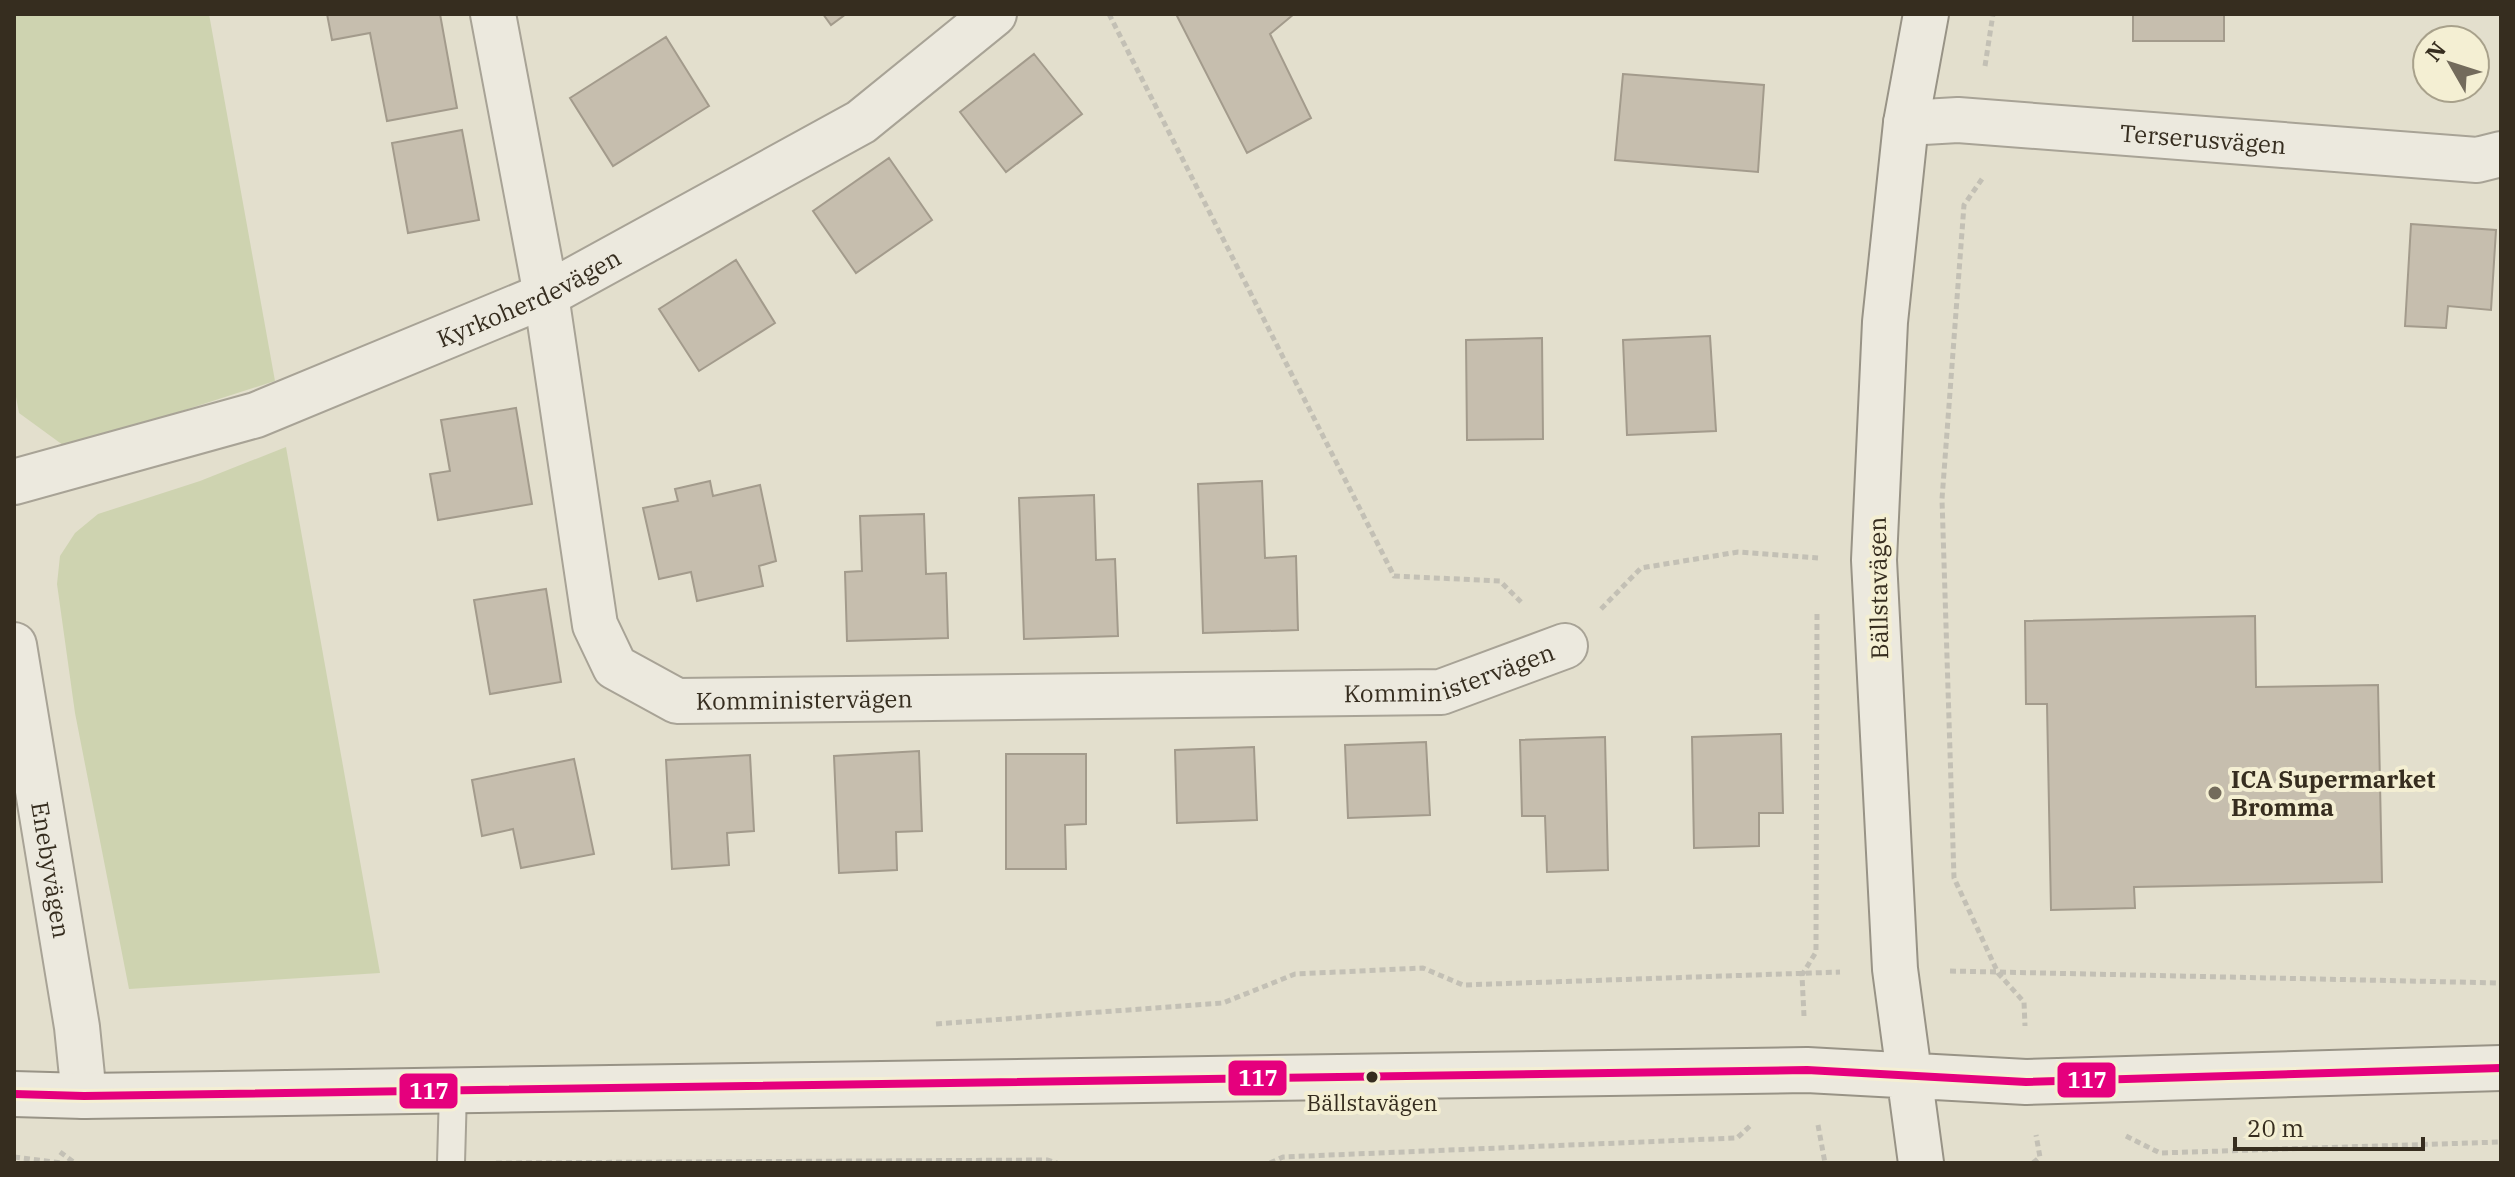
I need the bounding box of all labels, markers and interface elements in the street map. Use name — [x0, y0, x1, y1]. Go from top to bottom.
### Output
north arrow — [2411, 24, 2491, 104]
text: N — [2418, 35, 2452, 67]
street label: Terserusvägen — [2119, 117, 2288, 161]
street label: Kyrkoherdevägen — [432, 241, 626, 354]
street label: Bällstavägen — [1861, 516, 1895, 660]
street label: Komministervägen — [1343, 635, 1559, 709]
street label: Komministervägen — [695, 682, 913, 717]
place label: ICA Supermarket Bromma — [2231, 763, 2435, 823]
marker: ICA Supermarket Bromma — [2206, 784, 2224, 802]
street label: Enebyvägen — [24, 799, 78, 941]
line badge: 117 — [1227, 1059, 1288, 1097]
line badge: 117 — [2056, 1061, 2117, 1099]
text: 117 — [1238, 1063, 1278, 1092]
text: 117 — [2067, 1065, 2107, 1094]
marker: Bällstavägen — [1364, 1069, 1380, 1085]
line badge: 117 — [398, 1072, 459, 1110]
text: 117 — [409, 1076, 449, 1105]
place label: Bällstavägen — [1306, 1088, 1438, 1117]
scale bar — [2235, 1101, 2423, 1151]
text: 20 m — [2247, 1112, 2304, 1144]

